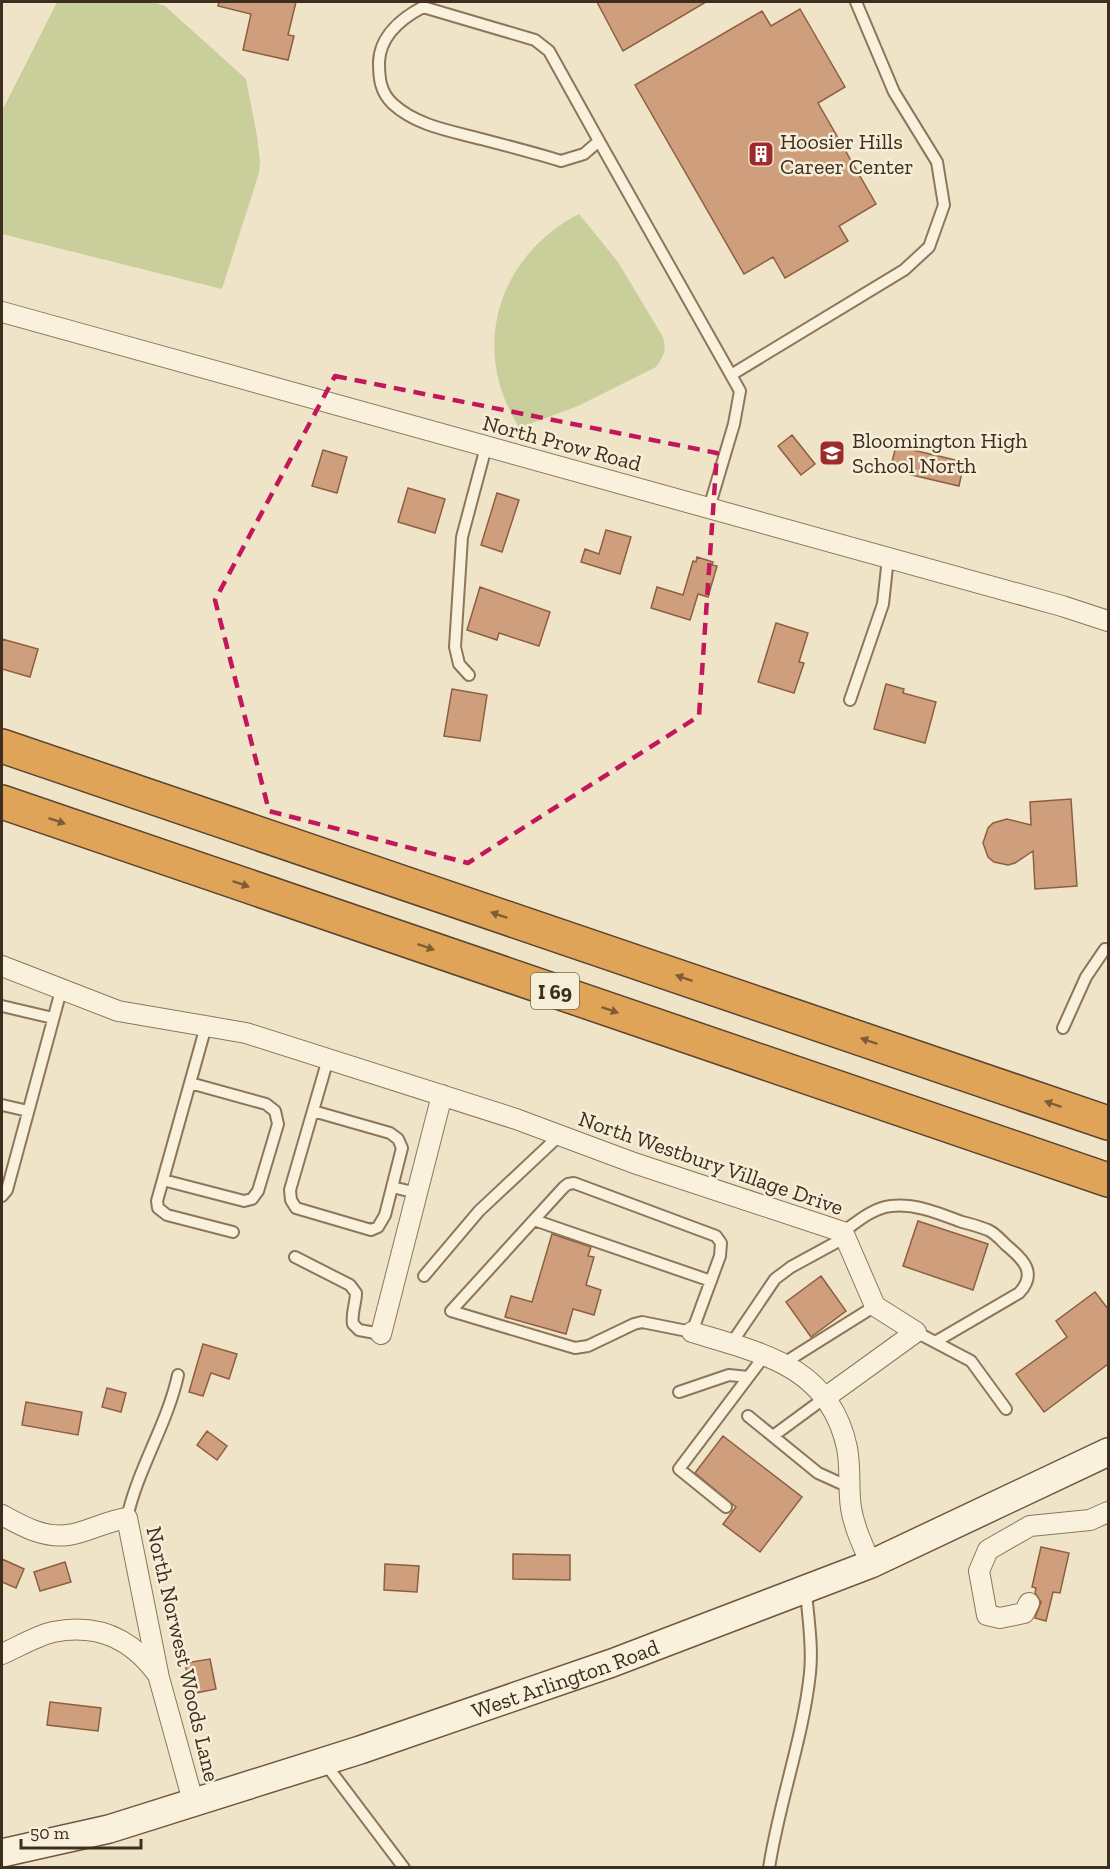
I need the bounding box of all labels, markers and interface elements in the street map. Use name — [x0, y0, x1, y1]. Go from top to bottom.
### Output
place label: Hoosier Hills Career Center — [780, 128, 914, 180]
building icon: Hoosier Hills Career Center — [746, 139, 776, 169]
street label: North Prow Road — [480, 409, 644, 477]
place label: Bloomington High School North — [852, 427, 1028, 479]
school or university icon: Bloomington High School North — [817, 438, 847, 468]
one-way arrow — [48, 816, 66, 826]
one-way arrow — [232, 880, 250, 889]
one-way arrow — [490, 910, 508, 920]
one-way arrow — [417, 942, 435, 952]
road number: I 69 — [531, 973, 579, 1009]
one-way arrow — [675, 973, 693, 982]
one-way arrow — [601, 1005, 619, 1015]
one-way arrow — [860, 1036, 878, 1045]
one-way arrow — [1044, 1098, 1062, 1108]
street label: North Westbury Village Drive — [575, 1105, 847, 1221]
street label: North Norwest Woods Lane — [140, 1524, 226, 1784]
street label: West Arlington Road — [468, 1633, 662, 1724]
scale bar — [21, 1812, 141, 1850]
text: 50 m — [30, 1822, 70, 1844]

